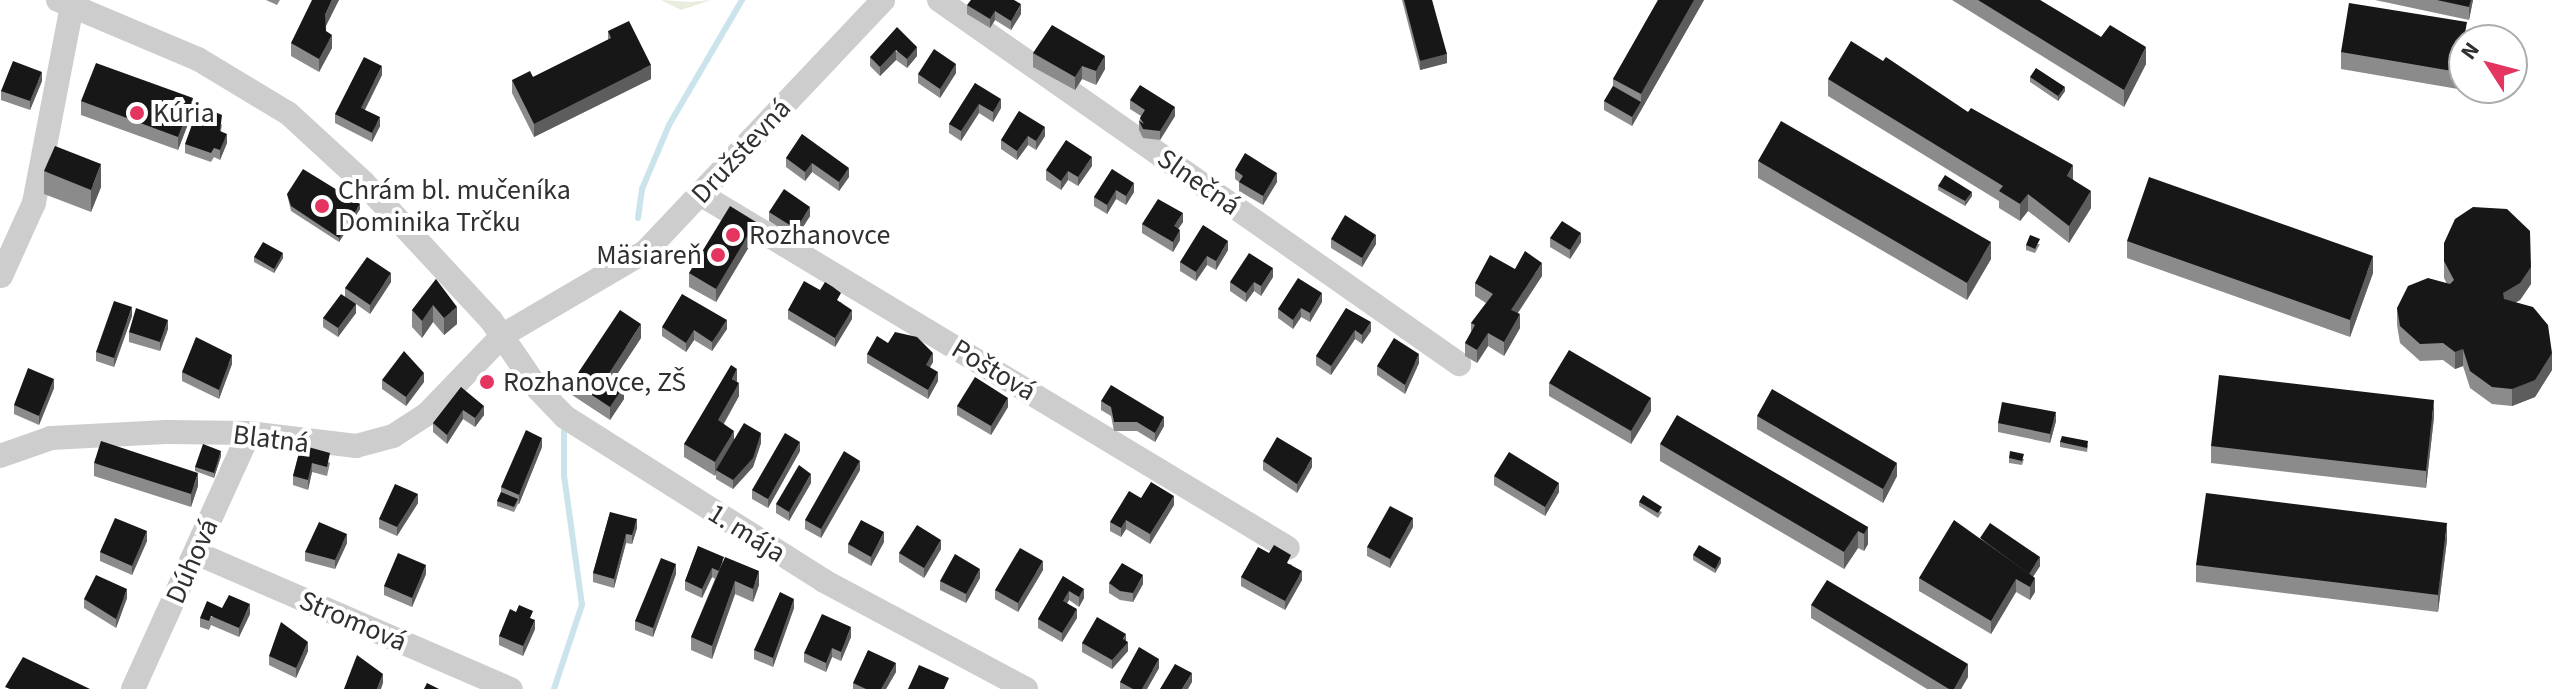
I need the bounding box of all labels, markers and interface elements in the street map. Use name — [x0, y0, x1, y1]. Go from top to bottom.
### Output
north arrow — [2448, 24, 2528, 104]
text: N — [2453, 36, 2487, 66]
street label: Družstevná — [684, 92, 798, 210]
place label: Kúria — [153, 96, 215, 130]
marker: Kúria — [128, 104, 146, 122]
street label: Slnečná — [1151, 141, 1247, 223]
place label: Chrám bl. mučeníka Dominika Trčku — [338, 173, 571, 239]
marker: Chrám bl. mučeníka Dominika Trčku — [313, 197, 331, 215]
place label: Rozhanovce — [749, 218, 890, 252]
marker: Rozhanovce — [724, 226, 742, 244]
place label: Mäsiareň — [596, 238, 702, 272]
marker: Mäsiareň — [709, 246, 727, 264]
street label: Poštová — [946, 332, 1042, 408]
place label: Rozhanovce, ZŠ — [503, 365, 686, 399]
marker: Rozhanovce, ZŠ — [478, 373, 496, 391]
street label: Blatná — [231, 418, 311, 460]
street label: 1. mája — [702, 496, 792, 570]
street label: Dúhová — [158, 513, 226, 609]
street label: Stromová — [294, 583, 412, 659]

